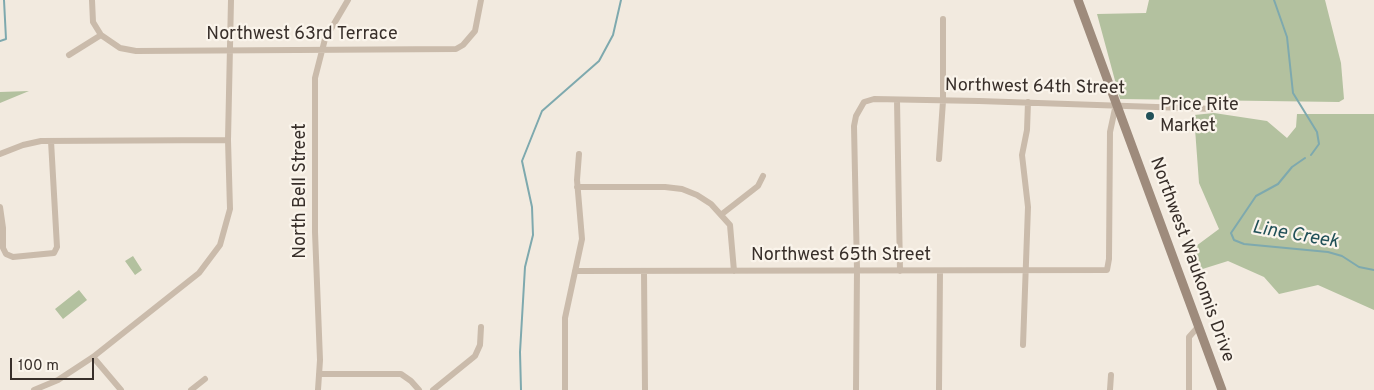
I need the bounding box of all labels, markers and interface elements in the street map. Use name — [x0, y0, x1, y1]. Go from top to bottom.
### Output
street label: Northwest 63rd Terrace — [206, 24, 398, 46]
street label: Northwest 64th Street — [945, 76, 1125, 100]
place label: Price Rite Market — [1160, 95, 1239, 138]
marker: Price Rite Market — [1144, 110, 1156, 122]
street label: North Bell Street — [290, 123, 312, 259]
street label: Northwest Waukomis Drive — [1144, 155, 1238, 365]
water label: Line Creek — [1250, 217, 1340, 255]
street label: Northwest 65th Street — [751, 245, 931, 267]
scale bar — [12, 348, 96, 380]
text: 100 m — [18, 357, 59, 376]

